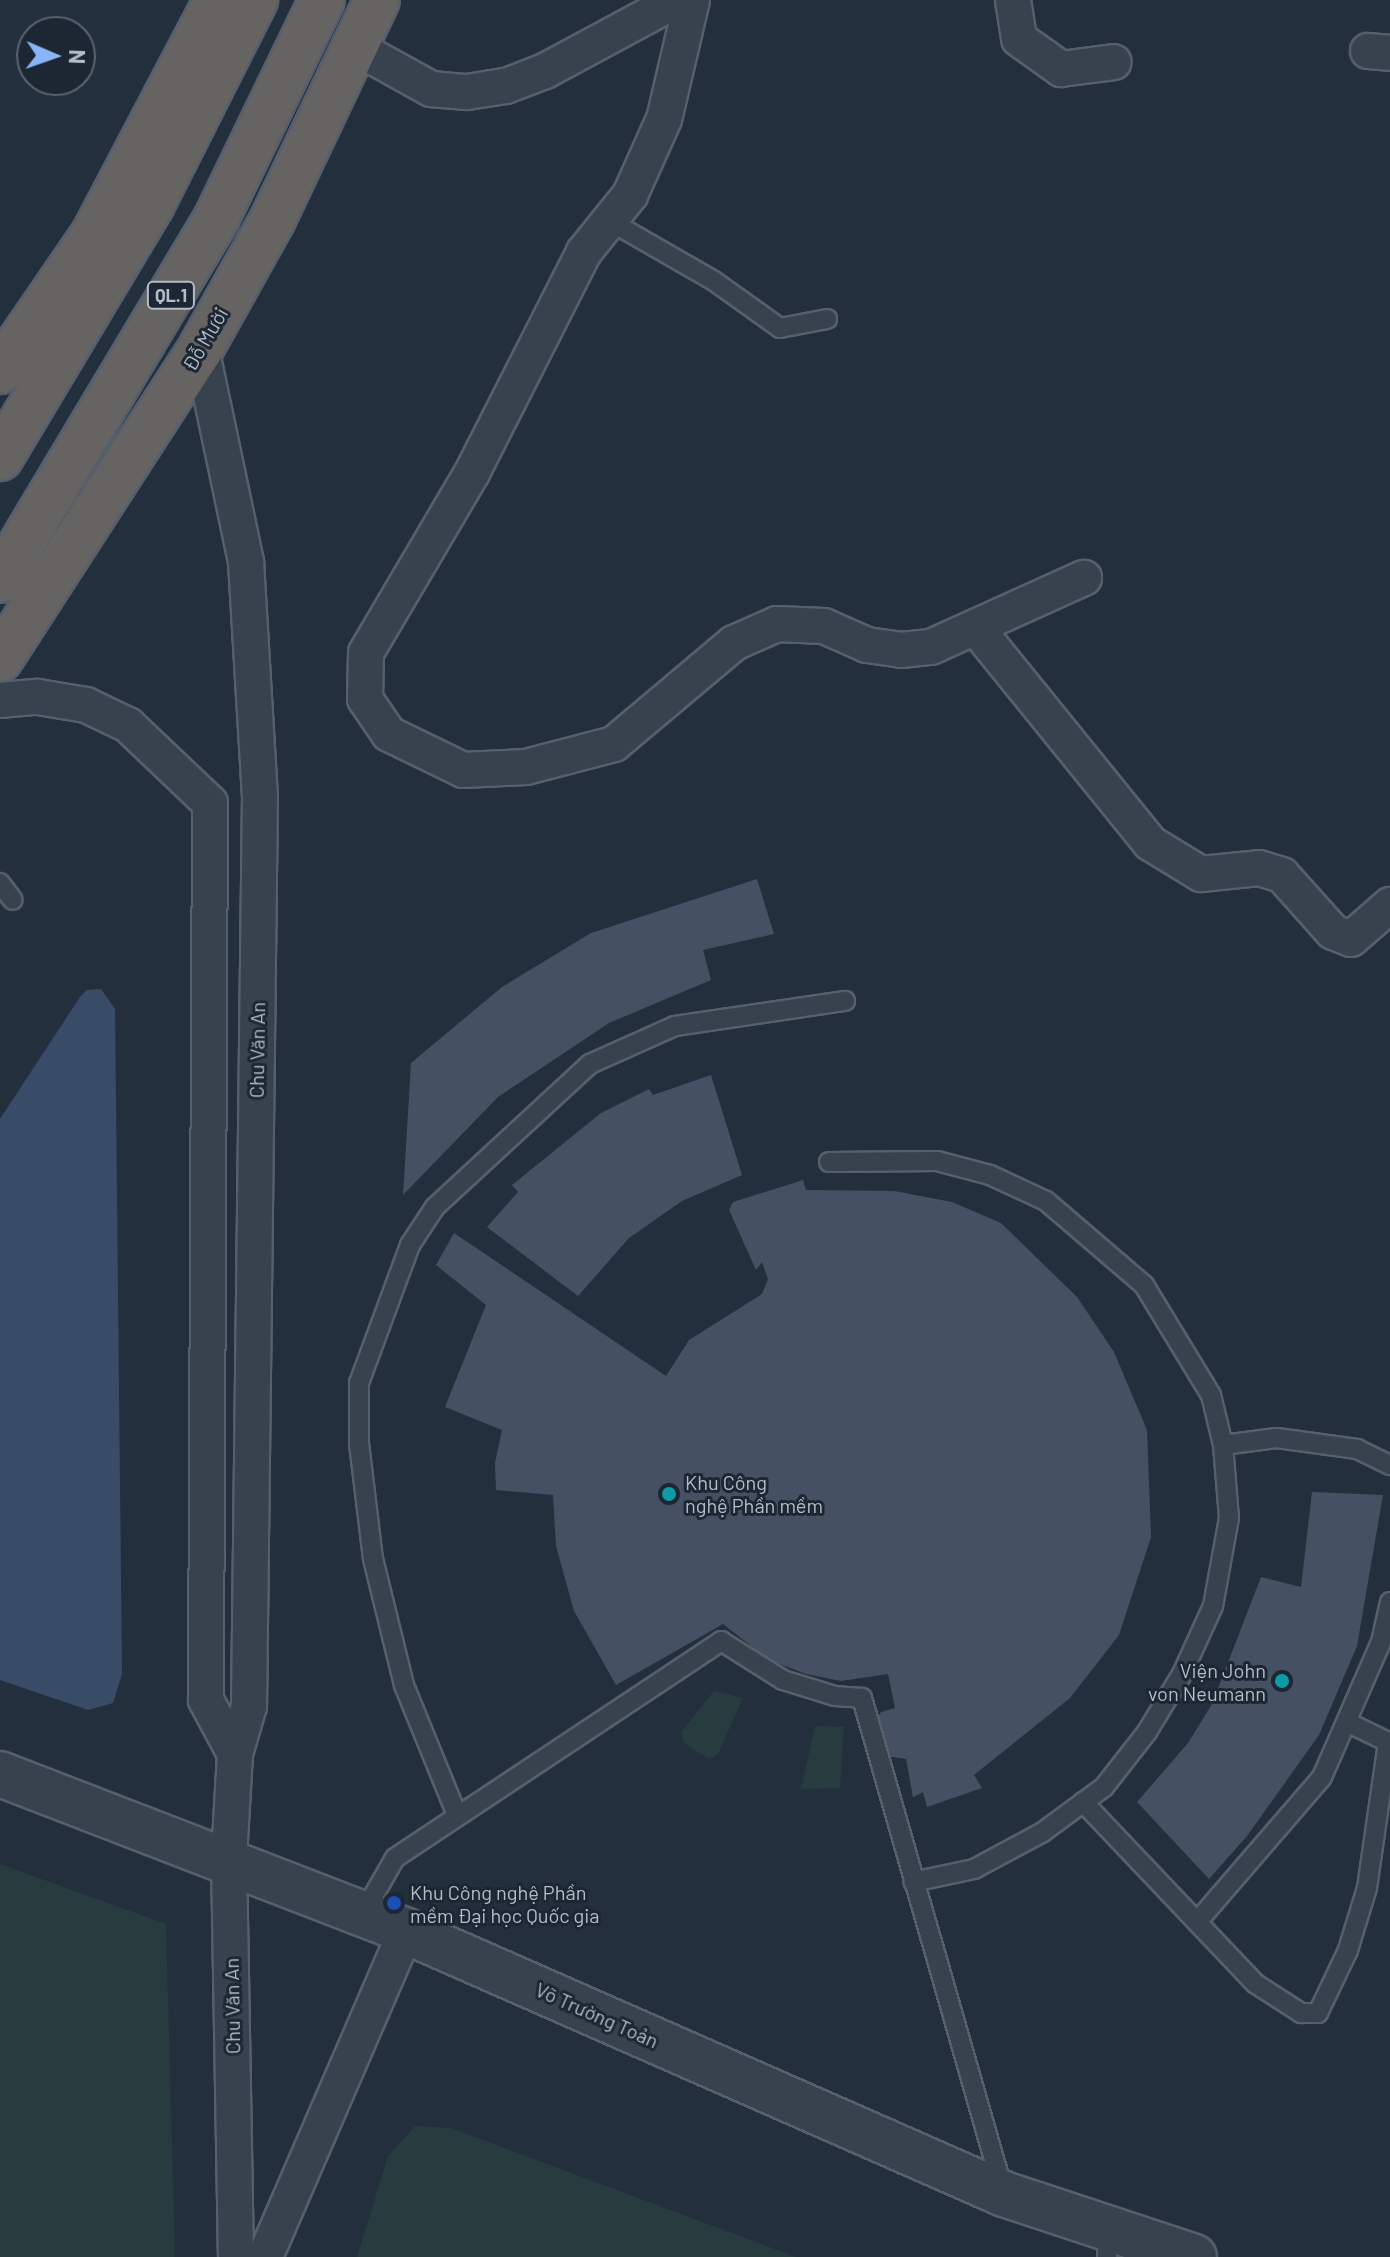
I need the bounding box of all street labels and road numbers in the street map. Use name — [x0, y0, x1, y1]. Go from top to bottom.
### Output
road number: QL.1 — [145, 281, 197, 309]
street label: Đỗ Mười — [177, 303, 233, 375]
street label: Chu Văn An — [244, 1002, 270, 1098]
street label: Chu Văn An — [219, 1958, 245, 2054]
street label: Võ Trường Toản — [532, 1977, 662, 2053]

